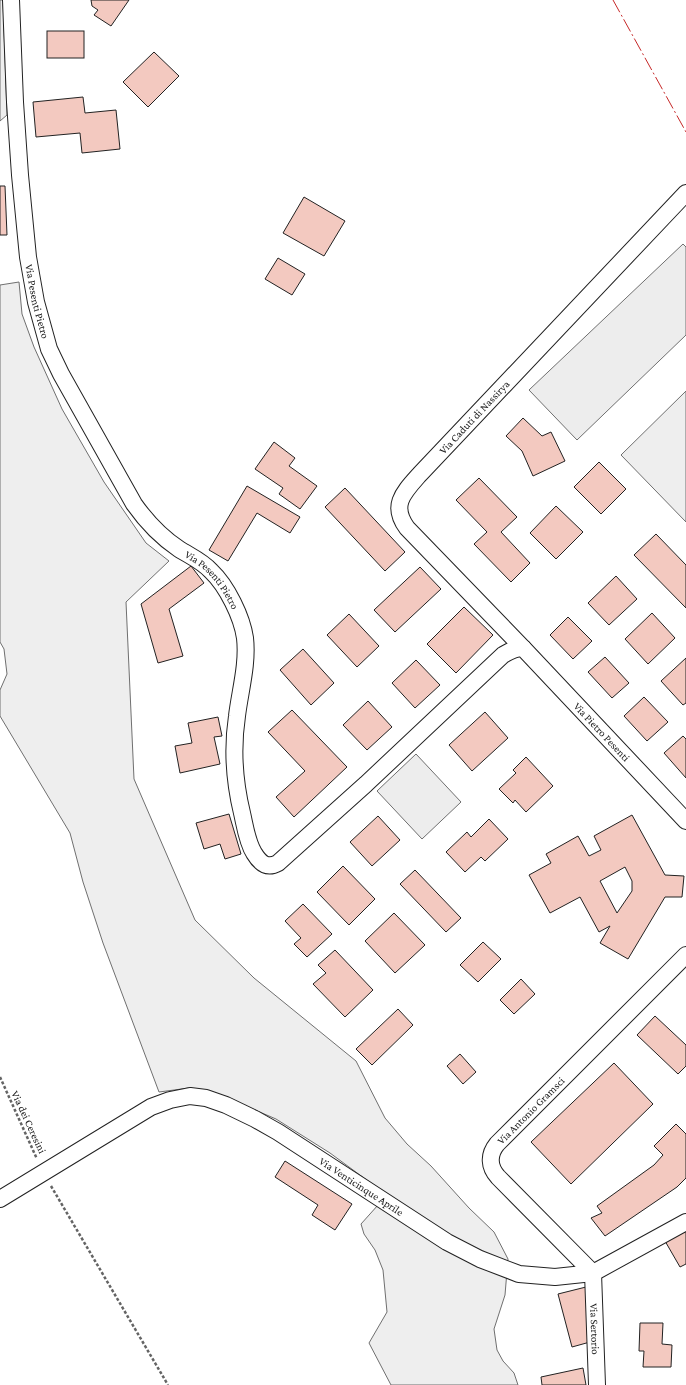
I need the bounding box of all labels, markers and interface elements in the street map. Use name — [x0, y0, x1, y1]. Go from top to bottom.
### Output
street label: Via Pesenti Pietro — [23, 263, 52, 340]
street label: Via Caduti di Nassirya — [437, 378, 512, 456]
street label: Via Pesenti Pietro — [183, 548, 241, 611]
street label: Via Pietro Pesenti — [571, 700, 632, 764]
street label: Via Antonio Gramsci — [495, 1074, 567, 1146]
street label: Via dei Ceresini — [9, 1089, 49, 1155]
street label: Via Venticinque Aprile — [317, 1155, 406, 1218]
street label: Via Sertorio — [588, 1303, 602, 1355]

